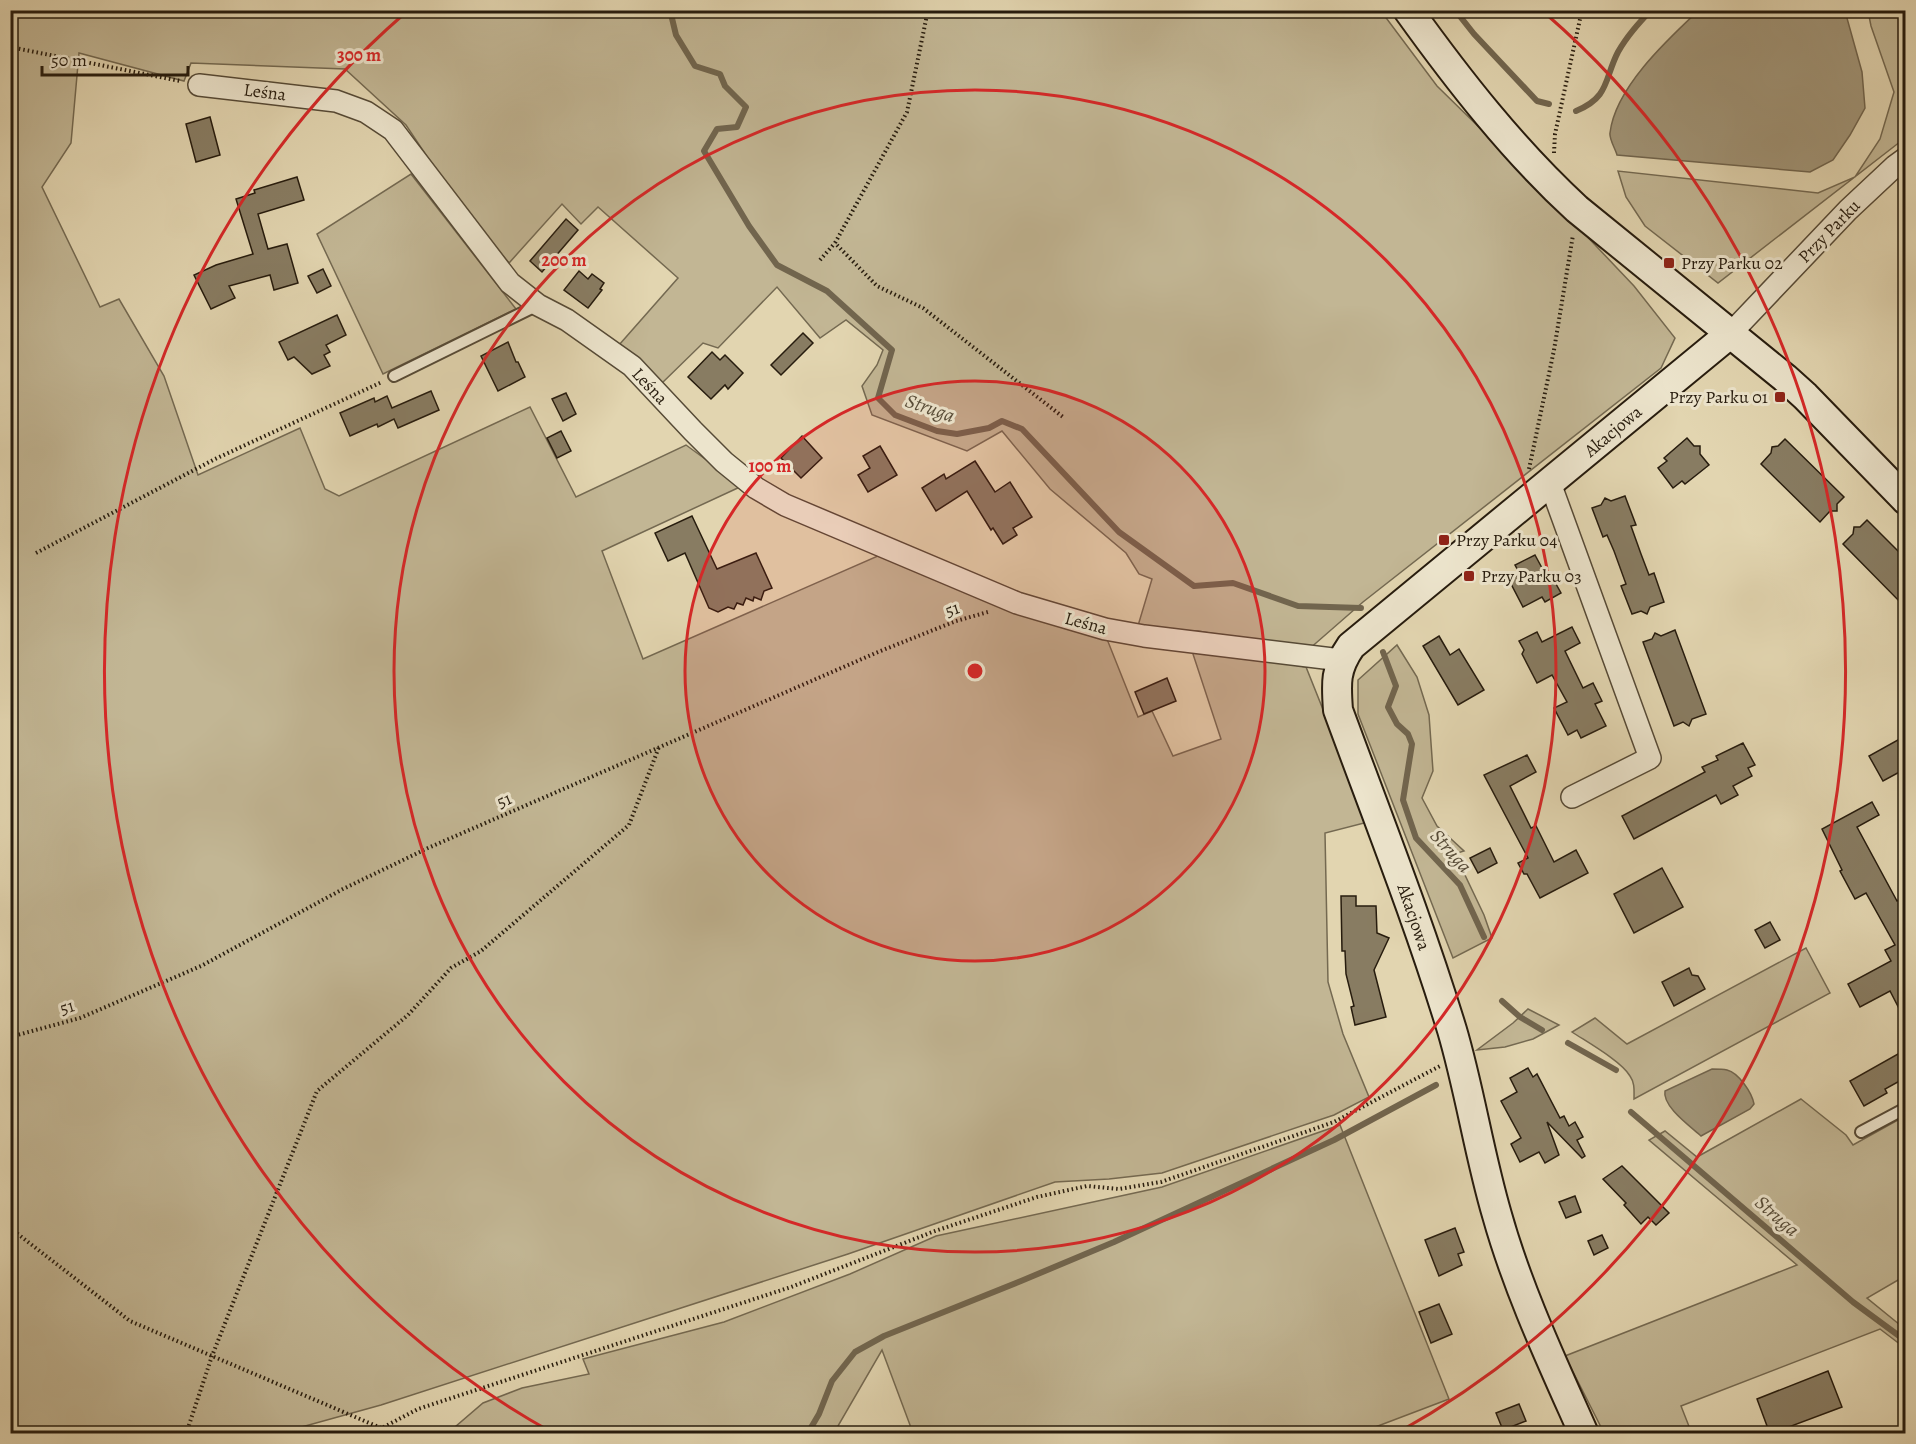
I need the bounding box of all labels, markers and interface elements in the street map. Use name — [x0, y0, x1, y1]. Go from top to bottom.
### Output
scale bar — [42, 39, 188, 77]
text: 300 m — [337, 43, 381, 67]
text: 50 m — [51, 48, 87, 72]
street label: Leśna — [242, 77, 288, 107]
street label: Przy Parku — [1793, 194, 1866, 268]
text: 200 m — [541, 248, 587, 272]
place label: Przy Parku 02 — [1681, 251, 1783, 275]
marker: Przy Parku 02 — [1662, 256, 1676, 270]
street label: Leśna — [627, 362, 674, 410]
place label: Przy Parku 01 — [1669, 385, 1768, 409]
water label: Struga — [902, 387, 958, 429]
marker: Przy Parku 01 — [1773, 390, 1787, 404]
street label: Akacjowa — [1578, 399, 1648, 463]
text: 100 m — [749, 454, 791, 478]
place label: Przy Parku 04 — [1456, 528, 1557, 552]
marker: Przy Parku 04 — [1437, 533, 1451, 547]
place label: Przy Parku 03 — [1481, 564, 1582, 588]
marker: Przy Parku 03 — [1462, 569, 1476, 583]
street label: 51 — [942, 595, 962, 623]
street label: Leśna — [1062, 606, 1110, 640]
centre of rings — [965, 661, 985, 681]
street label: 51 — [493, 786, 515, 814]
water label: Struga — [1424, 823, 1478, 879]
street label: Akacjowa — [1391, 880, 1437, 954]
street label: 51 — [57, 993, 77, 1021]
water label: Struga — [1749, 1189, 1805, 1243]

